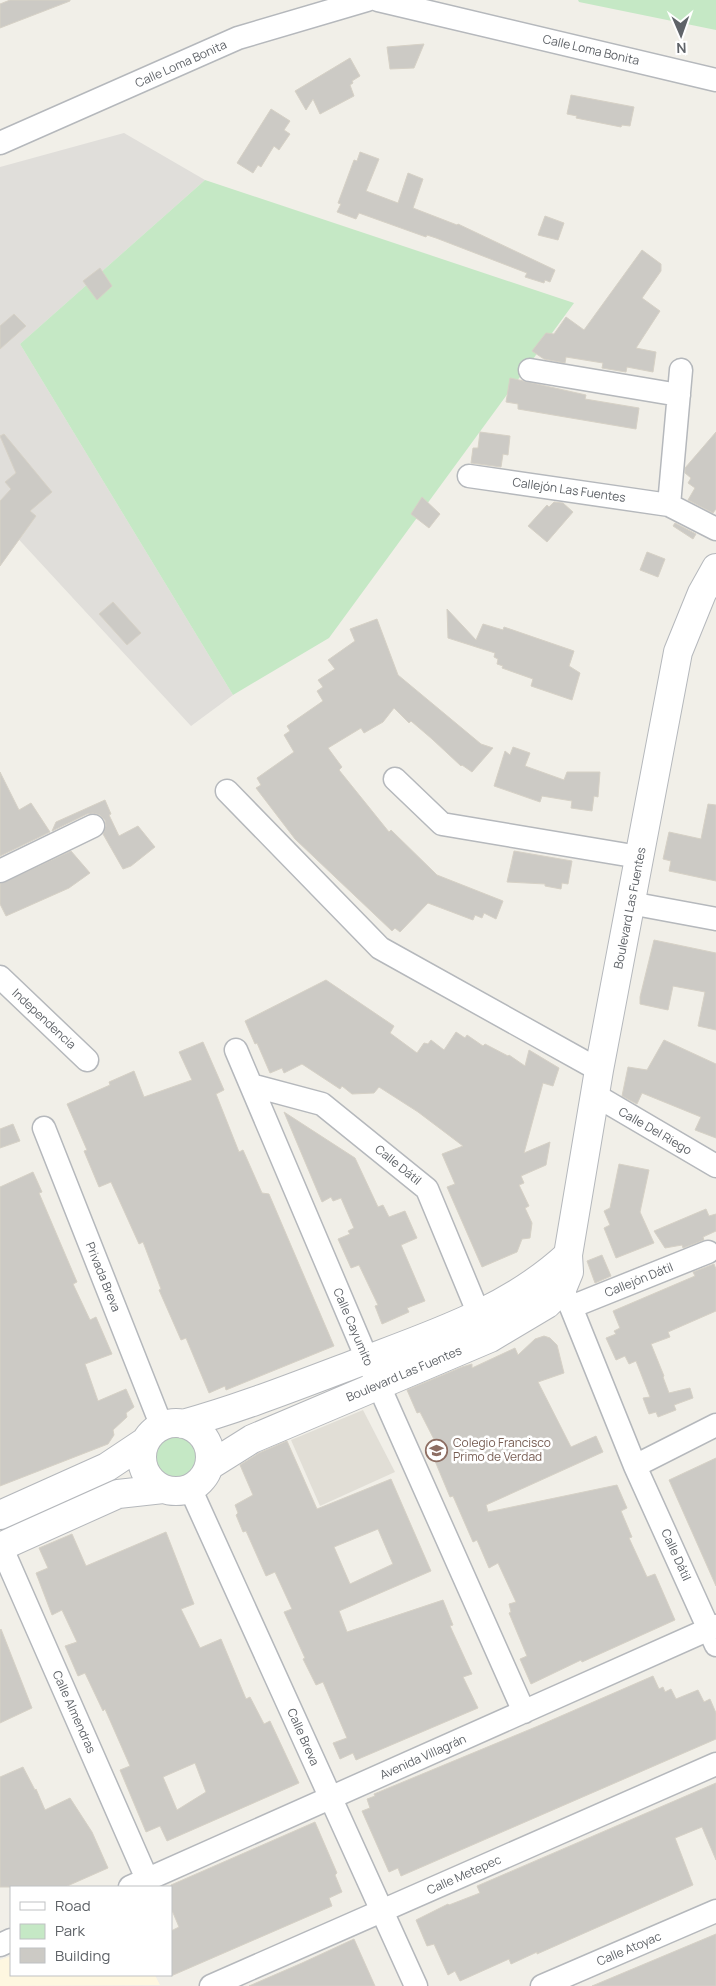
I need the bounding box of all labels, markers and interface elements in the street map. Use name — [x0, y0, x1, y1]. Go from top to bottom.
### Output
north arrow — [656, 10, 706, 60]
street label: Calle Loma Bonita — [541, 30, 641, 69]
street label: Calle Loma Bonita — [132, 36, 229, 91]
text: N — [676, 39, 687, 58]
street label: Callejón Las Fuentes — [511, 473, 627, 506]
street label: Boulevard Las Fuentes — [609, 846, 650, 970]
street label: Independencia — [9, 985, 80, 1053]
street label: Calle Del Riego — [615, 1103, 695, 1158]
street label: Calle Dátil — [371, 1141, 425, 1189]
street label: Privada Breva — [82, 1239, 125, 1314]
street label: Callejón Dátil — [602, 1258, 676, 1301]
street label: Calle Cayumito — [329, 1285, 378, 1368]
street label: Boulevard Las Fuentes — [344, 1342, 464, 1406]
place label: Colegio Francisco Primo de Verdad — [453, 1434, 551, 1465]
school or university icon: Colegio Francisco Primo de Verdad — [425, 1438, 449, 1462]
street label: Calle Dátil — [657, 1526, 695, 1584]
street label: Calle Almendras — [49, 1668, 100, 1756]
street label: Calle Breva — [283, 1705, 324, 1768]
street label: Avenida Villagrán — [377, 1730, 469, 1783]
street label: Calle Metepec — [424, 1850, 504, 1898]
legend — [10, 1886, 172, 1976]
text: Road — [55, 1895, 91, 1916]
text: Park — [55, 1920, 85, 1941]
street label: Calle Atoyac — [594, 1927, 664, 1970]
text: Building — [55, 1945, 110, 1966]

